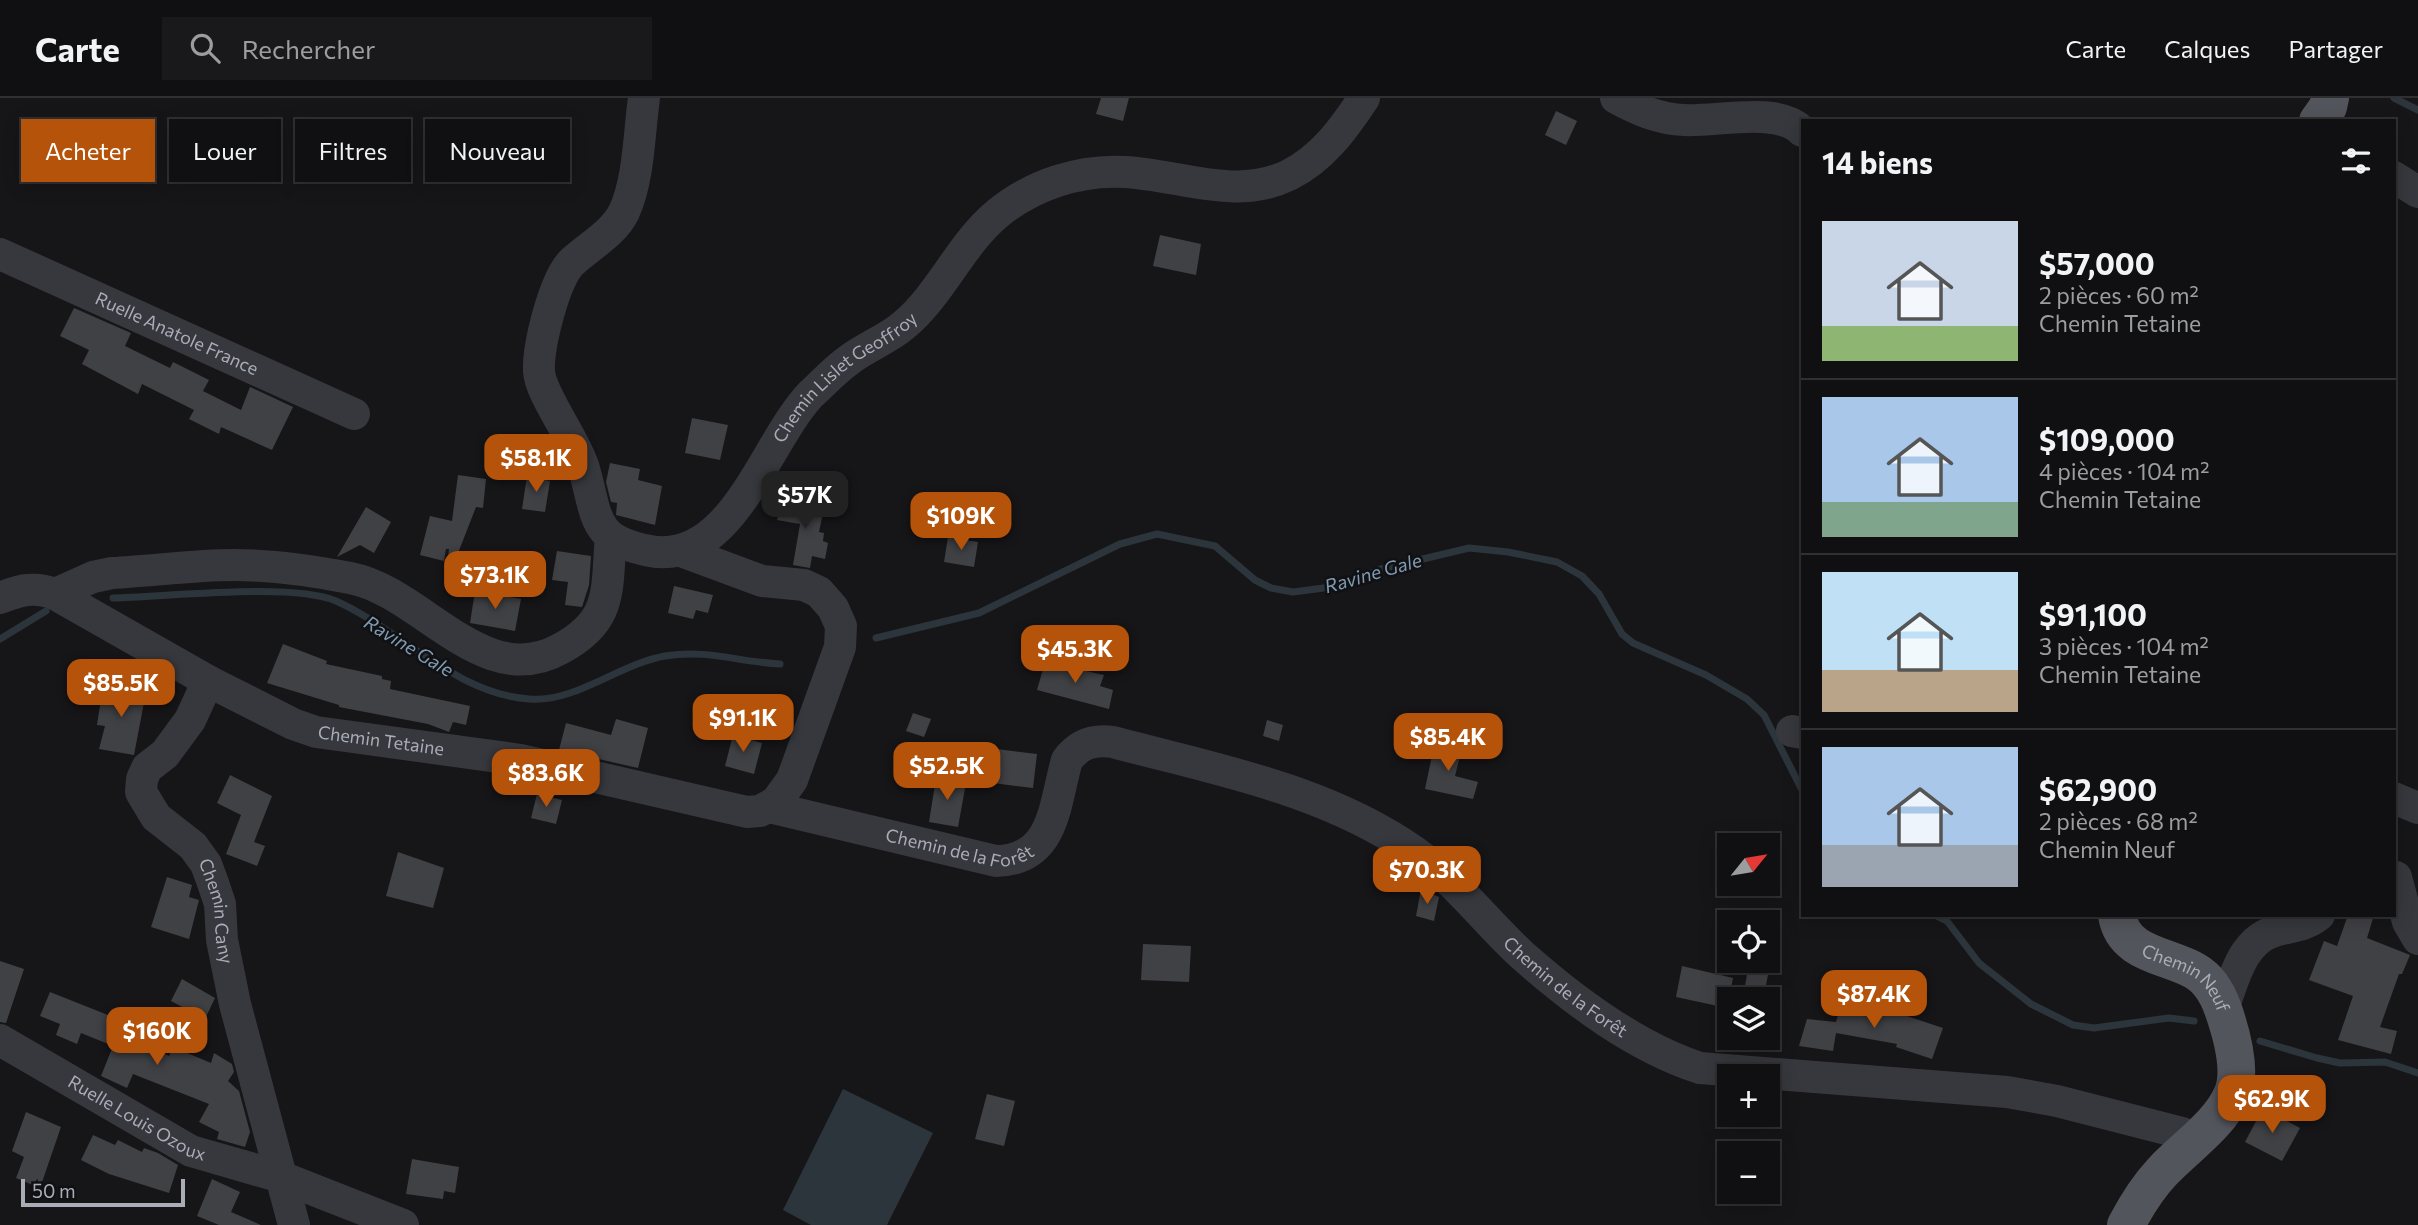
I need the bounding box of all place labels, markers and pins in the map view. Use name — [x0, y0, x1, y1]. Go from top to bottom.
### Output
pin: $58.1K — [479, 434, 593, 494]
pin: $57K — [764, 472, 846, 531]
pin: $109K — [912, 492, 1010, 552]
pin: $73.1K — [438, 552, 552, 611]
pin: $45.3K — [1018, 626, 1132, 685]
pin: $85.5K — [64, 660, 178, 719]
pin: $91.1K — [686, 694, 800, 754]
pin: $85.4K — [1391, 714, 1505, 773]
pin: $52.5K — [890, 742, 1004, 802]
pin: $83.6K — [489, 750, 603, 809]
pin: $70.3K — [1370, 846, 1484, 906]
pin: $87.4K — [1817, 970, 1931, 1030]
pin: $160K — [108, 1007, 206, 1067]
pin: $62.9K — [2215, 1076, 2329, 1135]

